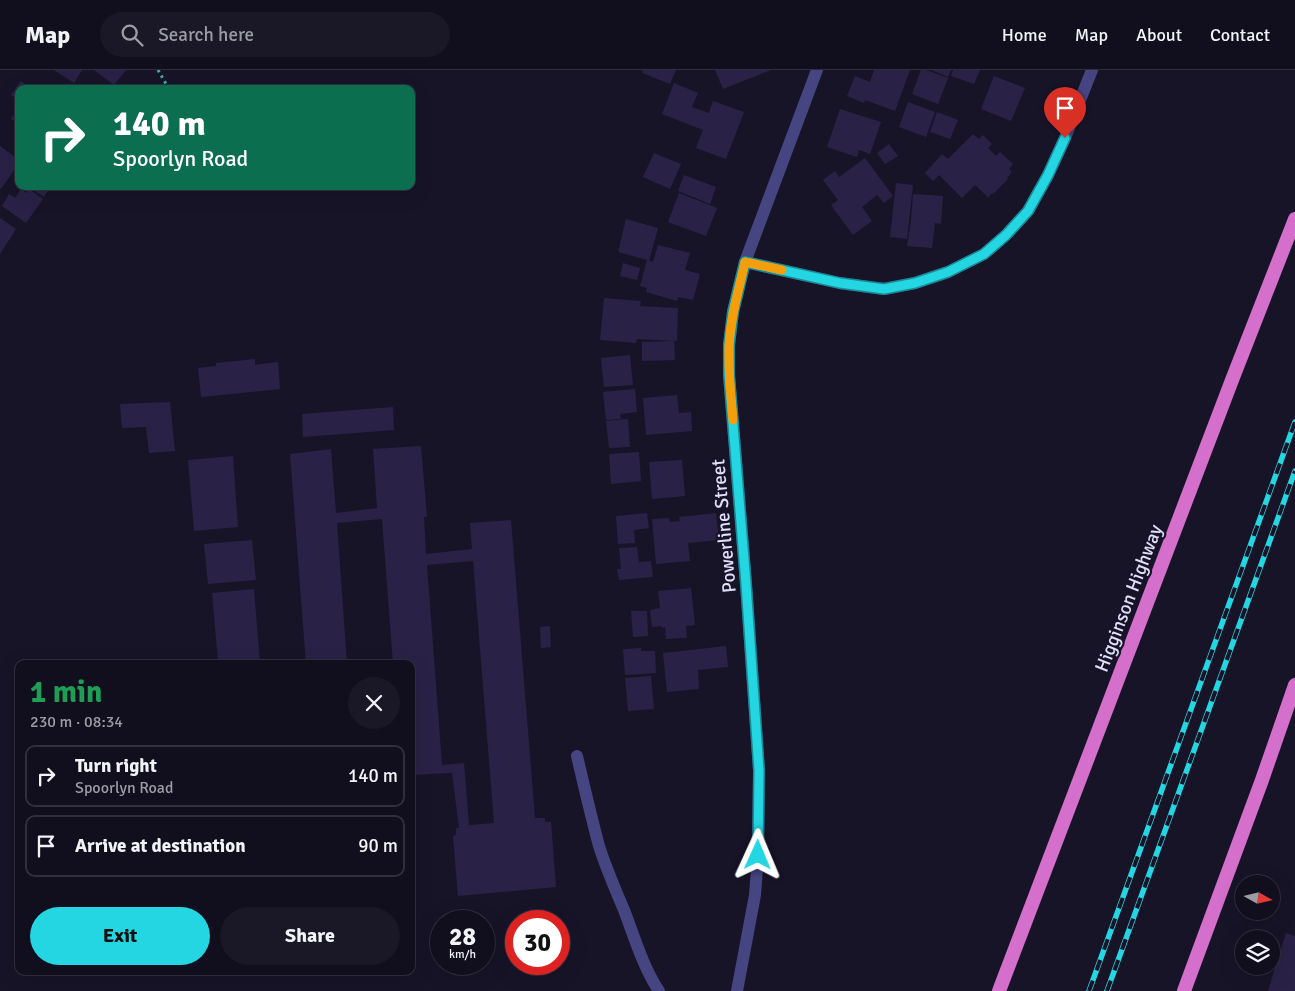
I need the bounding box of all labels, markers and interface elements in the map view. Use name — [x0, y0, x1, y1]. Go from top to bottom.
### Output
search box — [100, 12, 450, 57]
text: Map — [25, 20, 70, 50]
icon: search — [118, 21, 146, 49]
text: Search here — [158, 23, 254, 47]
text: Home — [1002, 24, 1047, 46]
text: Map — [1075, 24, 1108, 46]
text: About — [1136, 24, 1182, 46]
text: Contact — [1210, 24, 1270, 46]
pin — [1044, 87, 1086, 138]
icon: arrive — [1051, 94, 1079, 122]
text: 140 m — [113, 102, 206, 145]
icon: right — [30, 105, 95, 170]
text: Spoorlyn Road — [113, 145, 248, 172]
street label: Powerline Street — [706, 458, 742, 594]
street label: Higginson Highway — [1090, 521, 1168, 676]
text: 1 min — [30, 674, 102, 711]
button: close — [348, 677, 400, 729]
text: 230 m · 08:34 — [30, 712, 123, 732]
text: Turn right — [75, 754, 157, 778]
icon: right — [32, 762, 60, 790]
text: 140 m — [348, 764, 398, 788]
text: Spoorlyn Road — [75, 778, 173, 798]
position arrow — [731, 828, 783, 880]
icon: arrive — [32, 832, 60, 860]
text: Arrive at destination — [75, 834, 246, 858]
text: 90 m — [358, 834, 398, 858]
north arrow — [1235, 875, 1280, 920]
map controls — [1235, 875, 1280, 975]
button: Exit — [30, 907, 210, 965]
button: Share — [220, 907, 400, 965]
speed limit sign: 30 — [505, 910, 570, 975]
text: 28 — [449, 921, 476, 952]
button: layers — [1235, 930, 1280, 975]
text: km/h — [449, 947, 476, 962]

